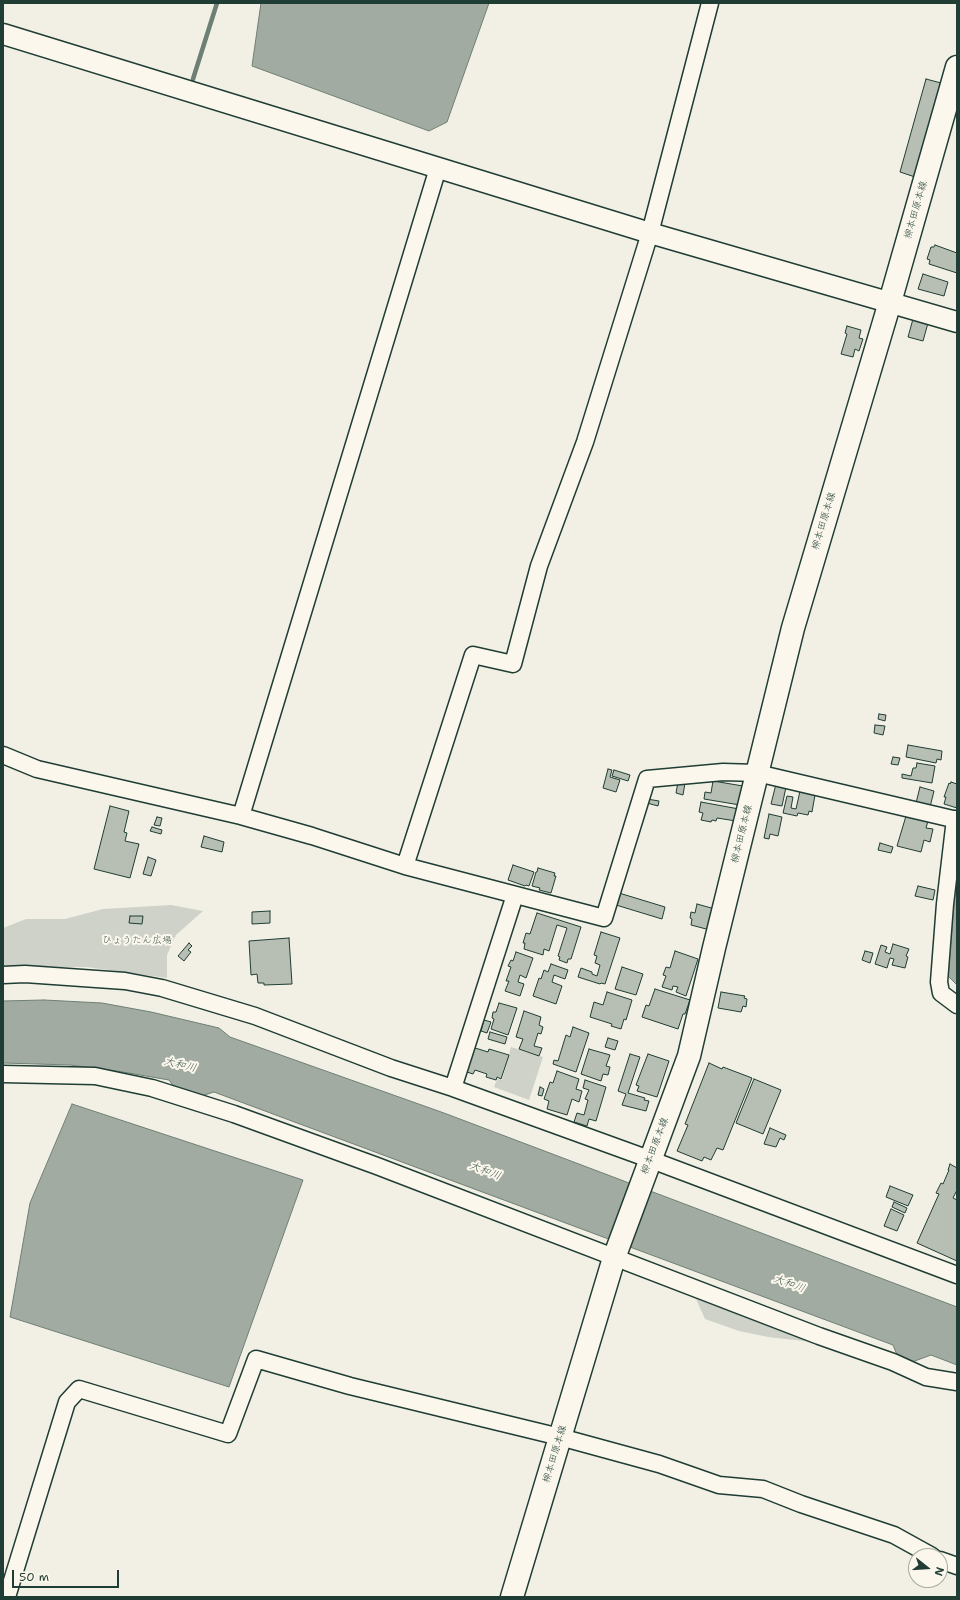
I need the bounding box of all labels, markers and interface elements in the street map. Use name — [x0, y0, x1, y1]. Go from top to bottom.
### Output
street label: 柳本田原本線 — [902, 180, 930, 240]
street label: 柳本田原本線 — [809, 491, 839, 551]
street label: 柳本田原本線 — [729, 803, 755, 865]
park label: ひょうたん広場 — [102, 934, 172, 946]
water label: 大和川 — [162, 1055, 198, 1075]
street label: 柳本田原本線 — [639, 1116, 671, 1176]
water label: 大和川 — [467, 1159, 503, 1183]
water label: 大和川 — [771, 1272, 807, 1296]
street label: 柳本田原本線 — [540, 1424, 570, 1484]
north arrow — [908, 1548, 948, 1588]
scale bar — [14, 1562, 121, 1588]
text: N — [931, 1565, 947, 1578]
text: 50 m — [19, 1569, 49, 1585]

